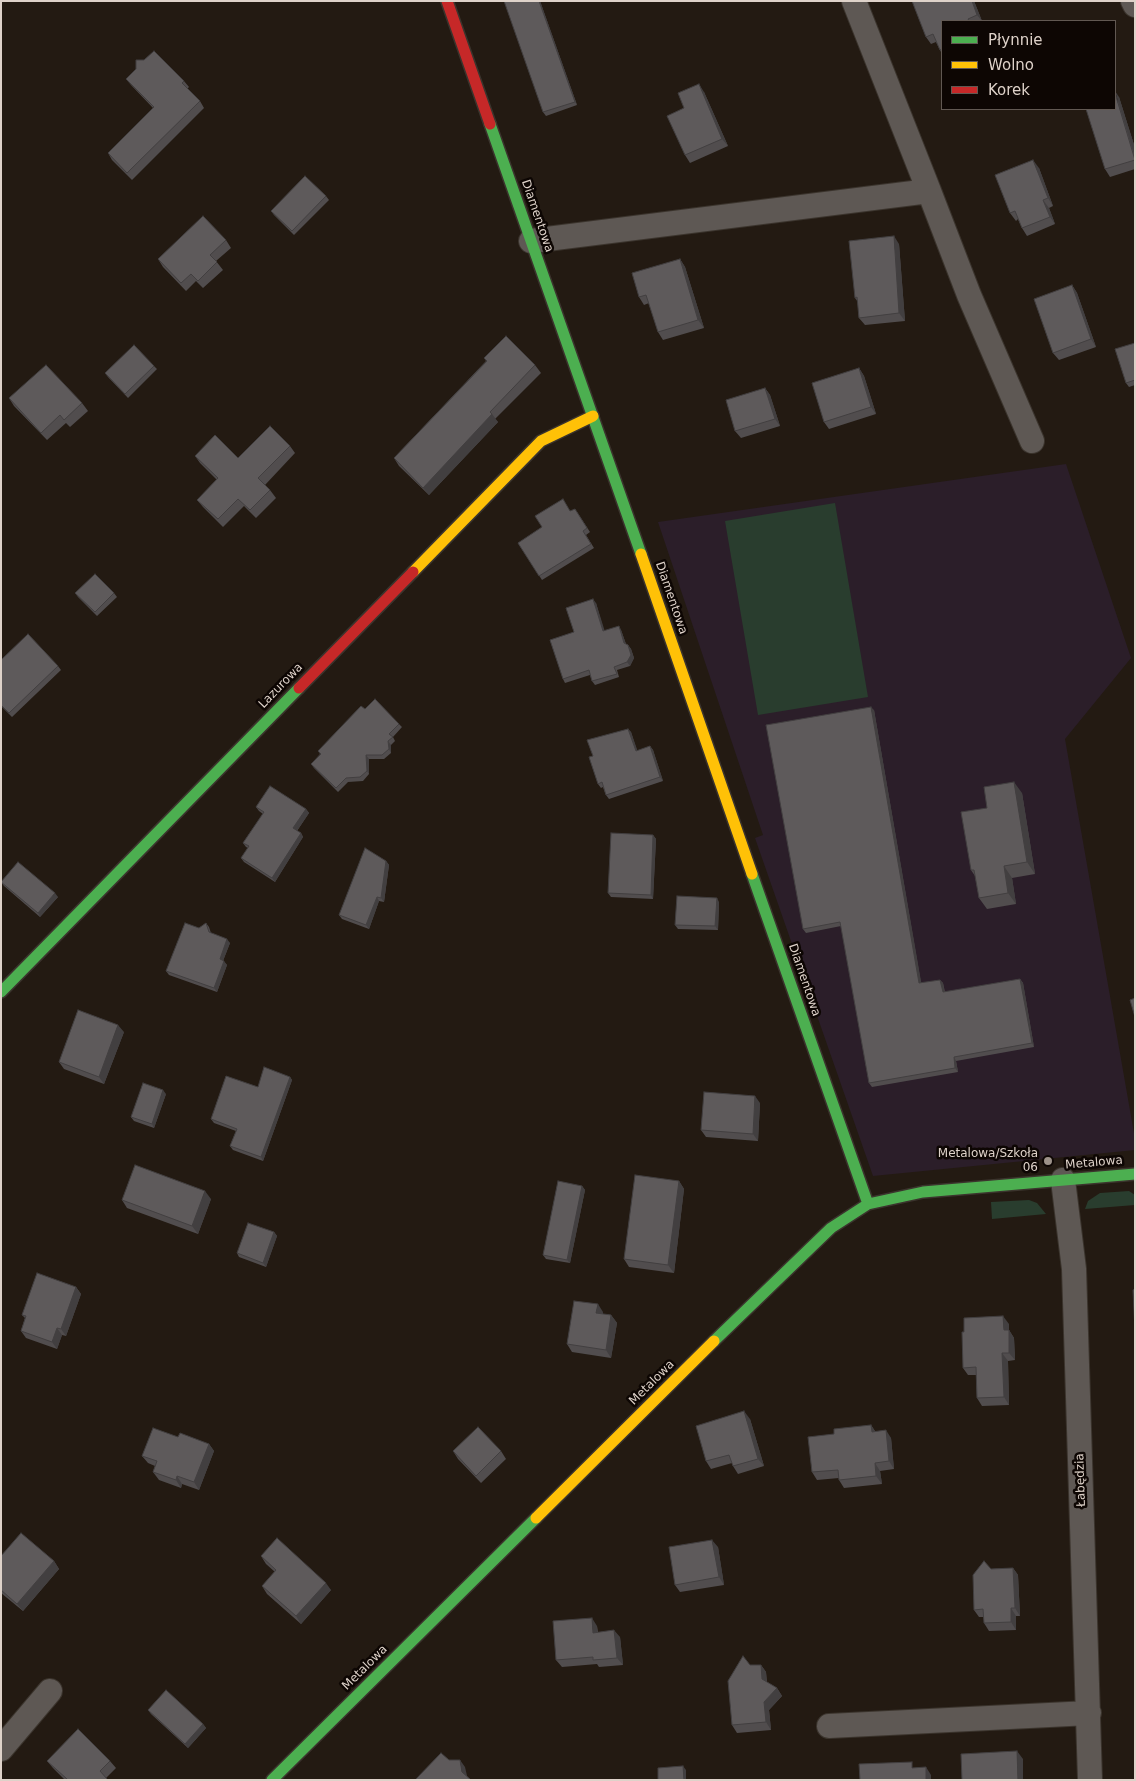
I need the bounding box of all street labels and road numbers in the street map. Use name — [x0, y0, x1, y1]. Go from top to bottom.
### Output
street label: Diamentowa — [518, 178, 556, 254]
street label: Diamentowa — [652, 560, 690, 636]
street label: Lazurowa — [256, 660, 306, 712]
street label: Diamentowa — [785, 942, 823, 1018]
street label: Metalowa — [1065, 1153, 1123, 1173]
street label: Metalowa — [627, 1358, 677, 1408]
street label: Łabędzia — [1073, 1453, 1089, 1507]
street label: Metalowa — [340, 1643, 390, 1693]

